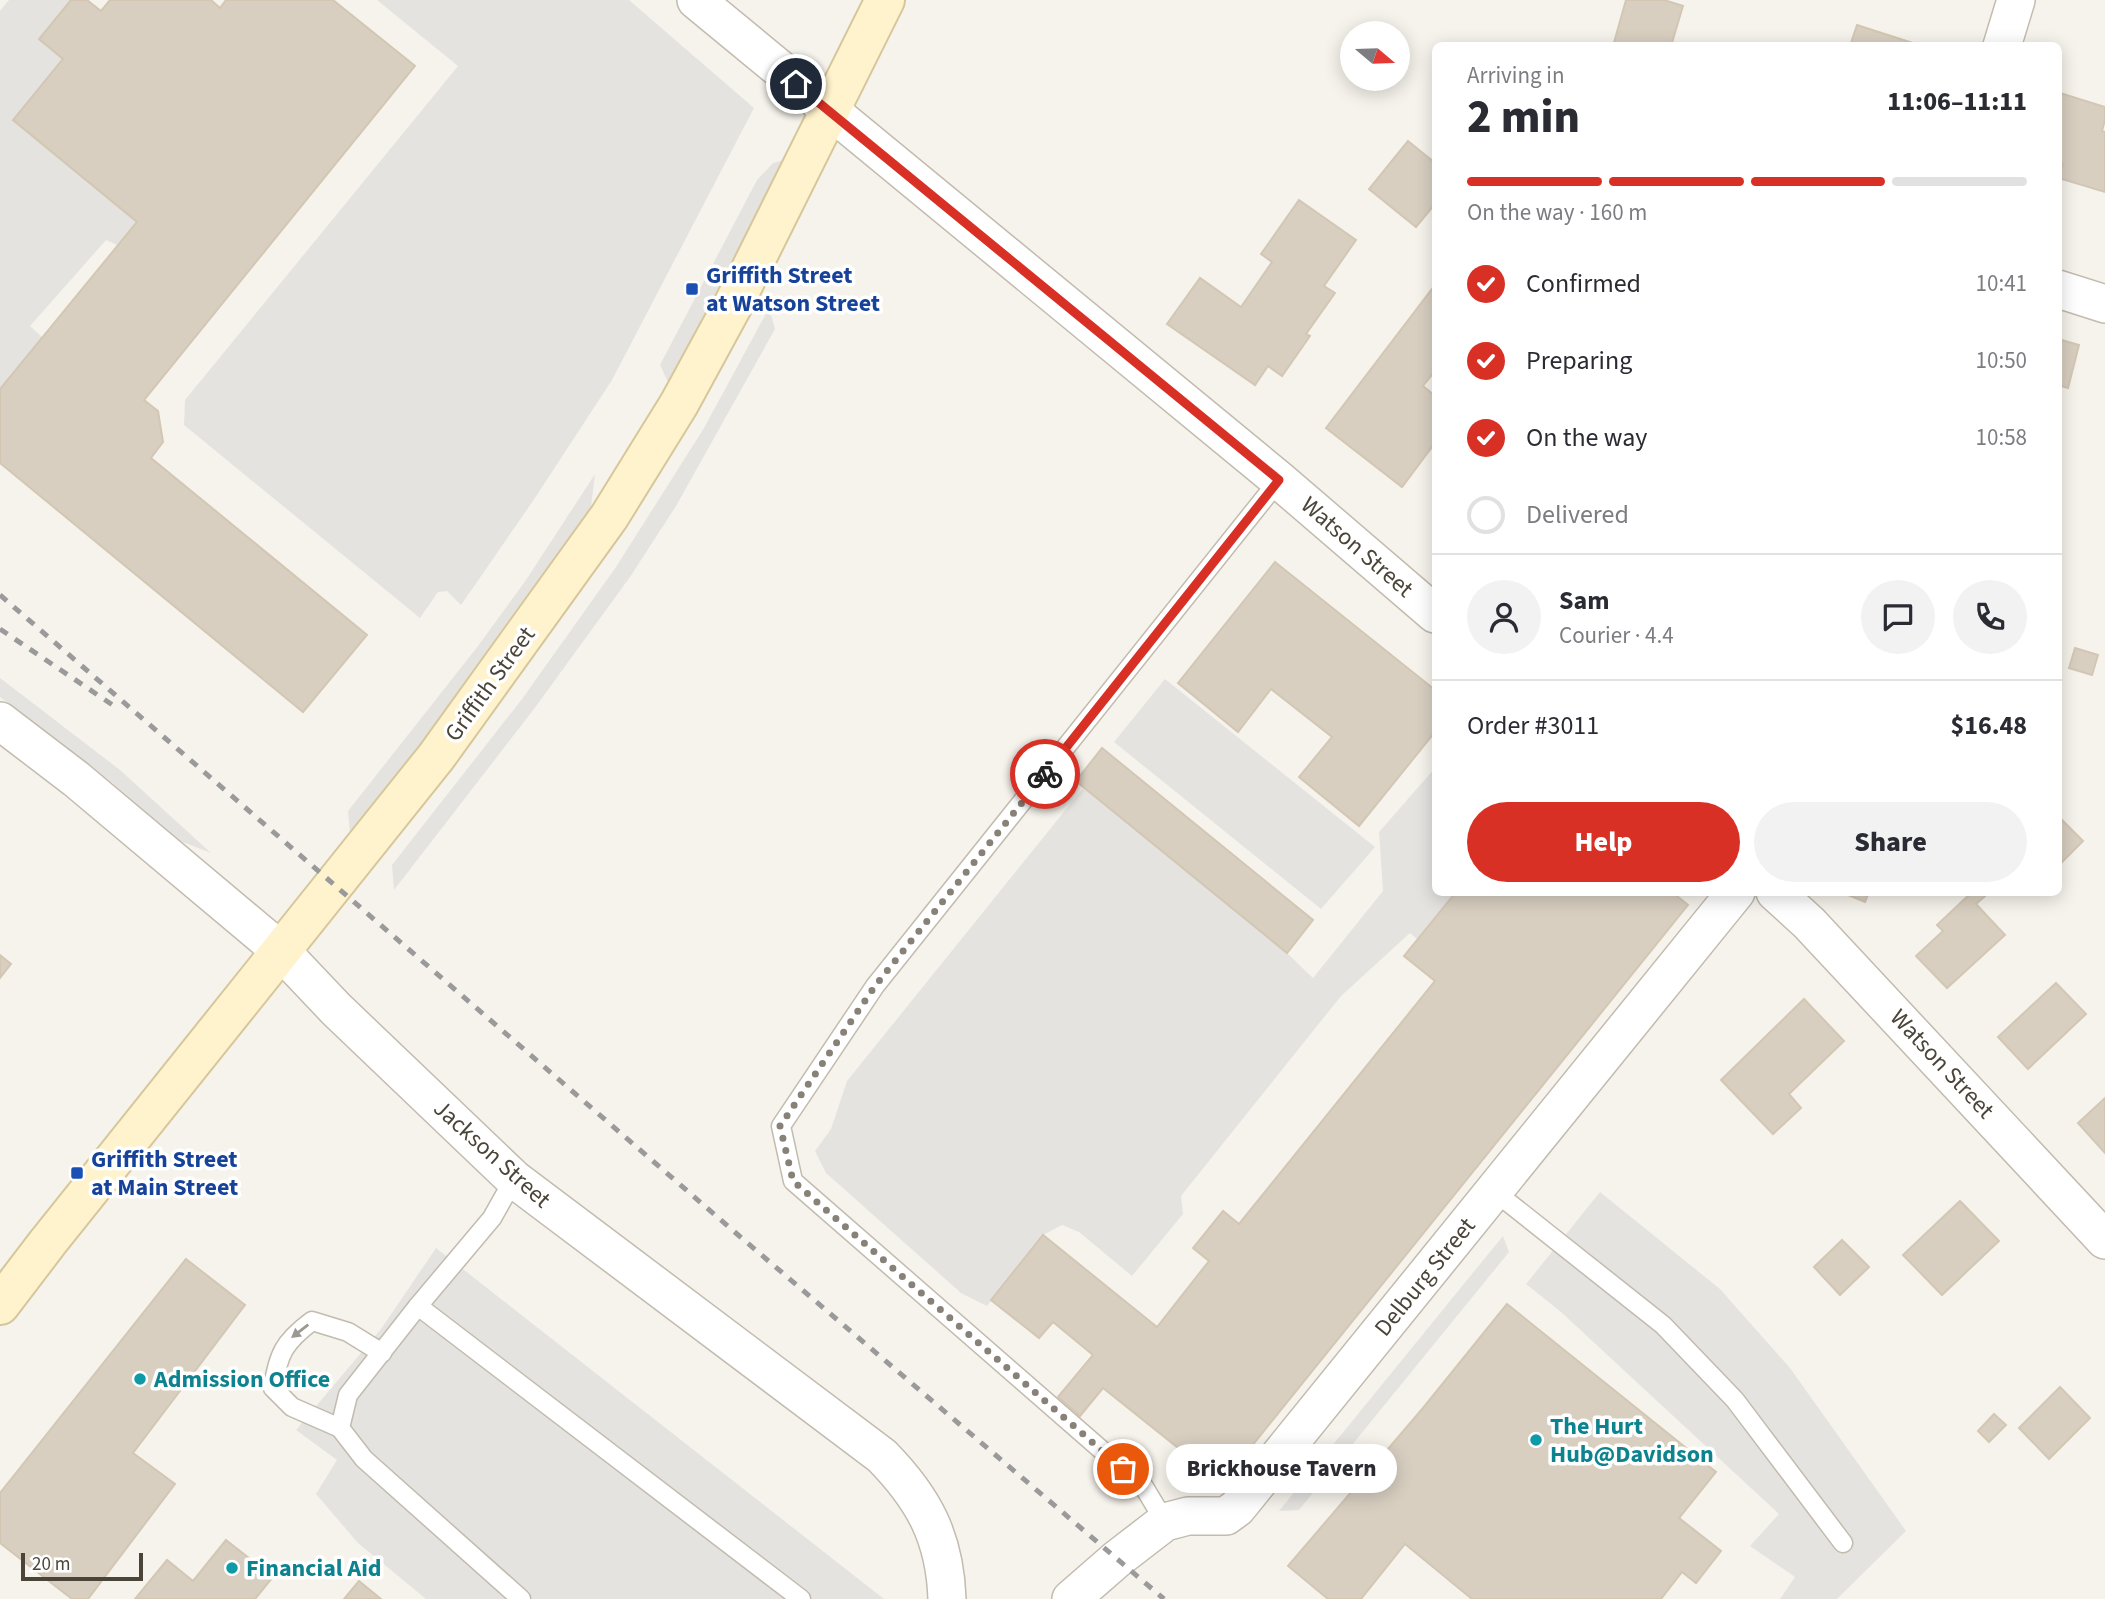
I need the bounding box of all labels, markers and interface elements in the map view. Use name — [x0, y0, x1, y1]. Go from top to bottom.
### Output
north arrow — [1340, 21, 1410, 91]
map controls — [1340, 21, 1410, 91]
pin — [766, 54, 826, 114]
text: Arriving in — [1467, 59, 1565, 92]
icon: home — [777, 65, 815, 103]
text: 11:06–11:11 — [1887, 83, 2027, 120]
text: 2 min — [1467, 85, 1580, 150]
text: On the way · 160 m — [1467, 196, 1647, 229]
place label: Griffith Street at Watson Street — [706, 258, 880, 321]
icon: check — [1467, 265, 1505, 303]
text: Confirmed — [1526, 265, 1641, 302]
text: 10:41 — [1976, 267, 2027, 300]
marker: Griffith Street at Watson Street — [684, 281, 700, 297]
icon: check — [1467, 342, 1505, 380]
text: Preparing — [1526, 342, 1632, 379]
text: 10:50 — [1976, 344, 2027, 377]
icon: check — [1467, 419, 1505, 457]
text: On the way — [1526, 419, 1647, 456]
text: 10:58 — [1976, 421, 2027, 454]
street label: Watson Street — [1293, 488, 1421, 606]
text: Delivered — [1526, 496, 1629, 533]
button: person — [1467, 580, 1541, 654]
button: chat — [1861, 580, 1935, 654]
button: phone — [1953, 580, 2027, 654]
text: Sam — [1559, 582, 1609, 619]
street label: Griffith Street — [436, 619, 544, 749]
text: Courier · 4.4 — [1559, 619, 1674, 652]
text: Order #3011 — [1467, 707, 1599, 744]
text: $16.48 — [1951, 707, 2027, 744]
courier — [1010, 739, 1080, 809]
icon: bike — [1026, 755, 1064, 793]
button: Help — [1467, 802, 1740, 882]
button: Share — [1754, 802, 2027, 882]
street label: Watson Street — [1882, 1001, 2002, 1127]
street label: Jackson Street — [425, 1092, 559, 1216]
place label: Griffith Street at Main Street — [91, 1142, 238, 1205]
marker: Griffith Street at Main Street — [69, 1165, 85, 1181]
street label: Delburg Street — [1366, 1210, 1484, 1344]
one-way arrow — [291, 1323, 309, 1337]
place label: Admission Office — [153, 1362, 330, 1397]
marker: Admission Office — [132, 1371, 148, 1387]
place label: The Hurt Hub@Davidson — [1550, 1409, 1714, 1472]
marker: The Hurt Hub@Davidson — [1528, 1432, 1544, 1448]
pin — [1093, 1439, 1153, 1499]
callout: Brickhouse Tavern — [1165, 1444, 1396, 1494]
icon: bag — [1104, 1450, 1142, 1488]
text: Brickhouse Tavern — [1186, 1452, 1377, 1485]
scale bar — [21, 1550, 144, 1582]
text: 20 m — [32, 1551, 70, 1578]
place label: Financial Aid — [246, 1551, 382, 1586]
marker: Financial Aid — [224, 1560, 240, 1576]

